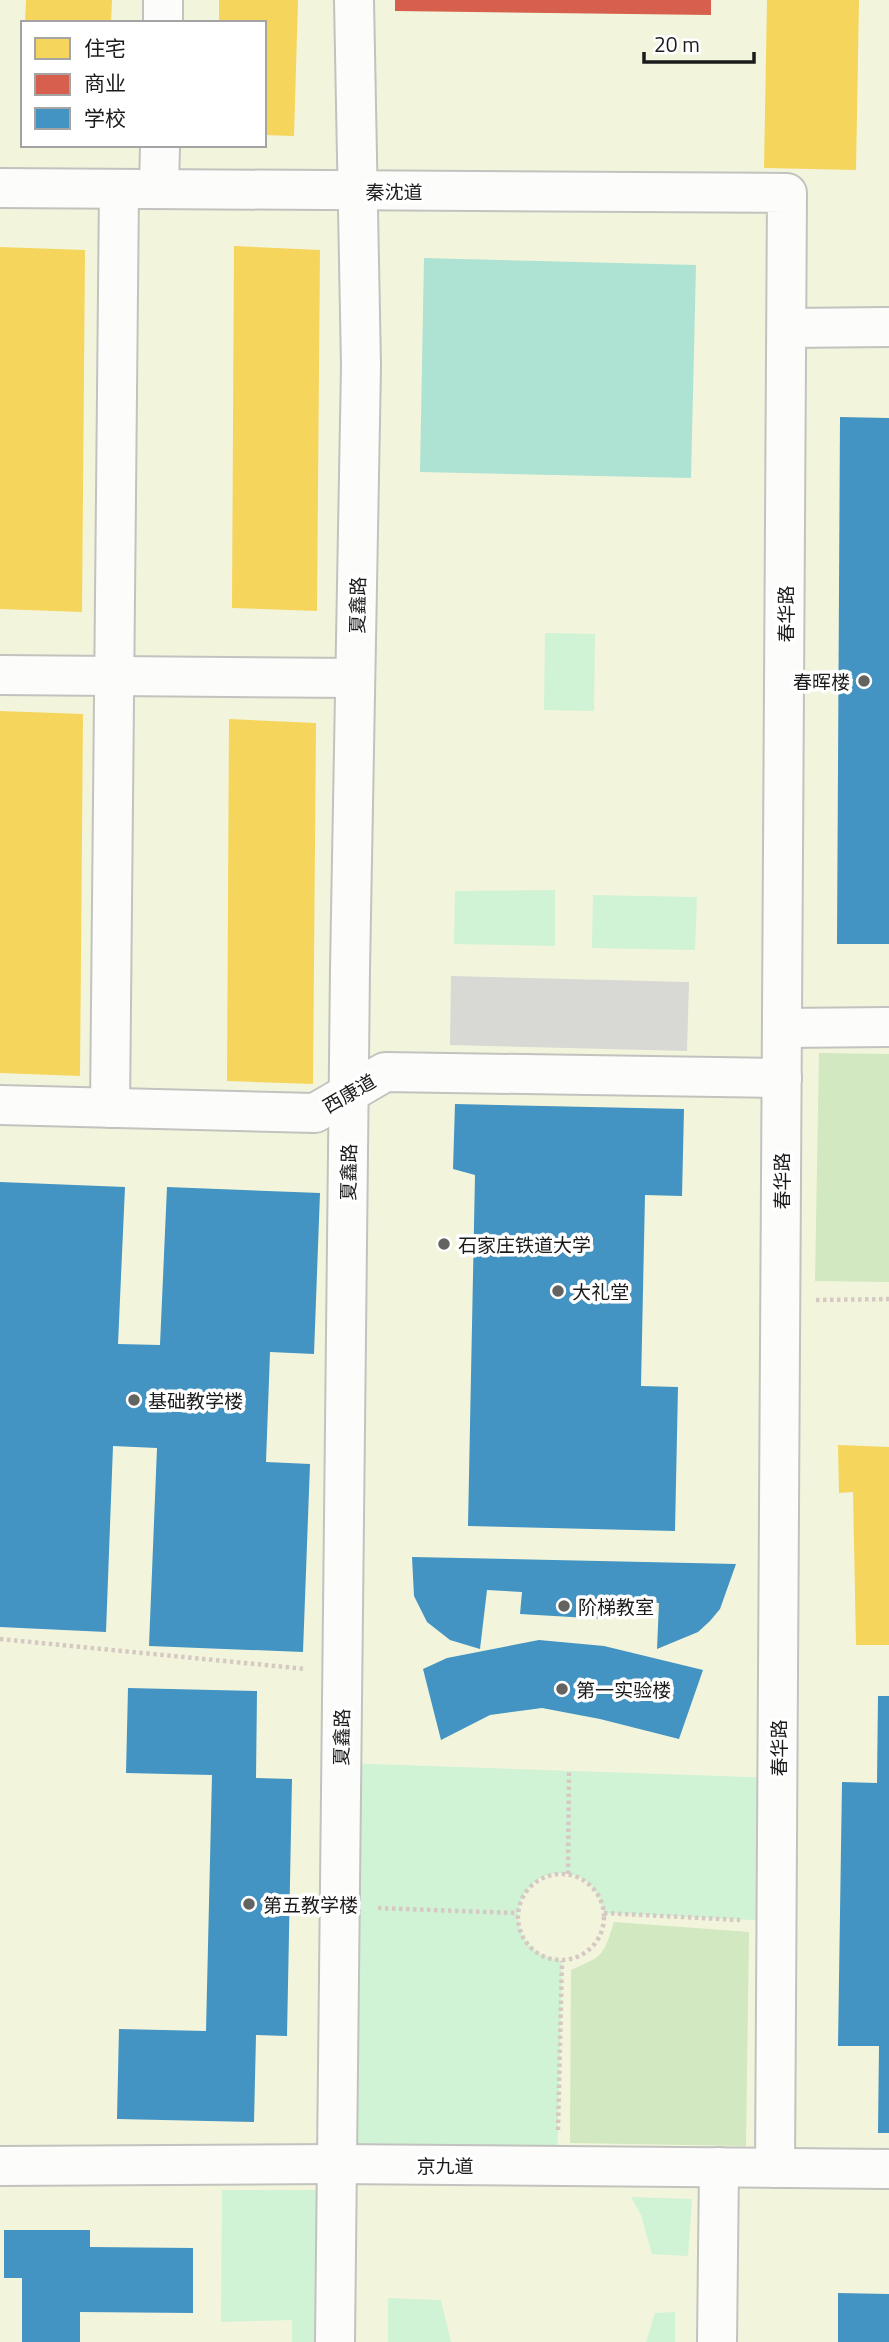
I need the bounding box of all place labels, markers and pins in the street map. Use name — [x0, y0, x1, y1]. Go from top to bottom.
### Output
place label: 春晖楼 — [793, 667, 850, 696]
marker: 春晖楼 — [856, 673, 872, 689]
place label: 石家庄铁道大学 — [458, 1230, 591, 1259]
marker: 石家庄铁道大学 — [436, 1236, 452, 1252]
place label: 大礼堂 — [572, 1277, 629, 1306]
marker: 大礼堂 — [550, 1283, 566, 1299]
place label: 基础教学楼 — [148, 1386, 243, 1415]
marker: 基础教学楼 — [126, 1392, 142, 1408]
place label: 阶梯教室 — [578, 1592, 654, 1621]
marker: 阶梯教室 — [556, 1598, 572, 1614]
place label: 第一实验楼 — [576, 1675, 671, 1704]
marker: 第一实验楼 — [554, 1681, 570, 1697]
place label: 第五教学楼 — [263, 1890, 358, 1919]
marker: 第五教学楼 — [241, 1896, 257, 1912]

